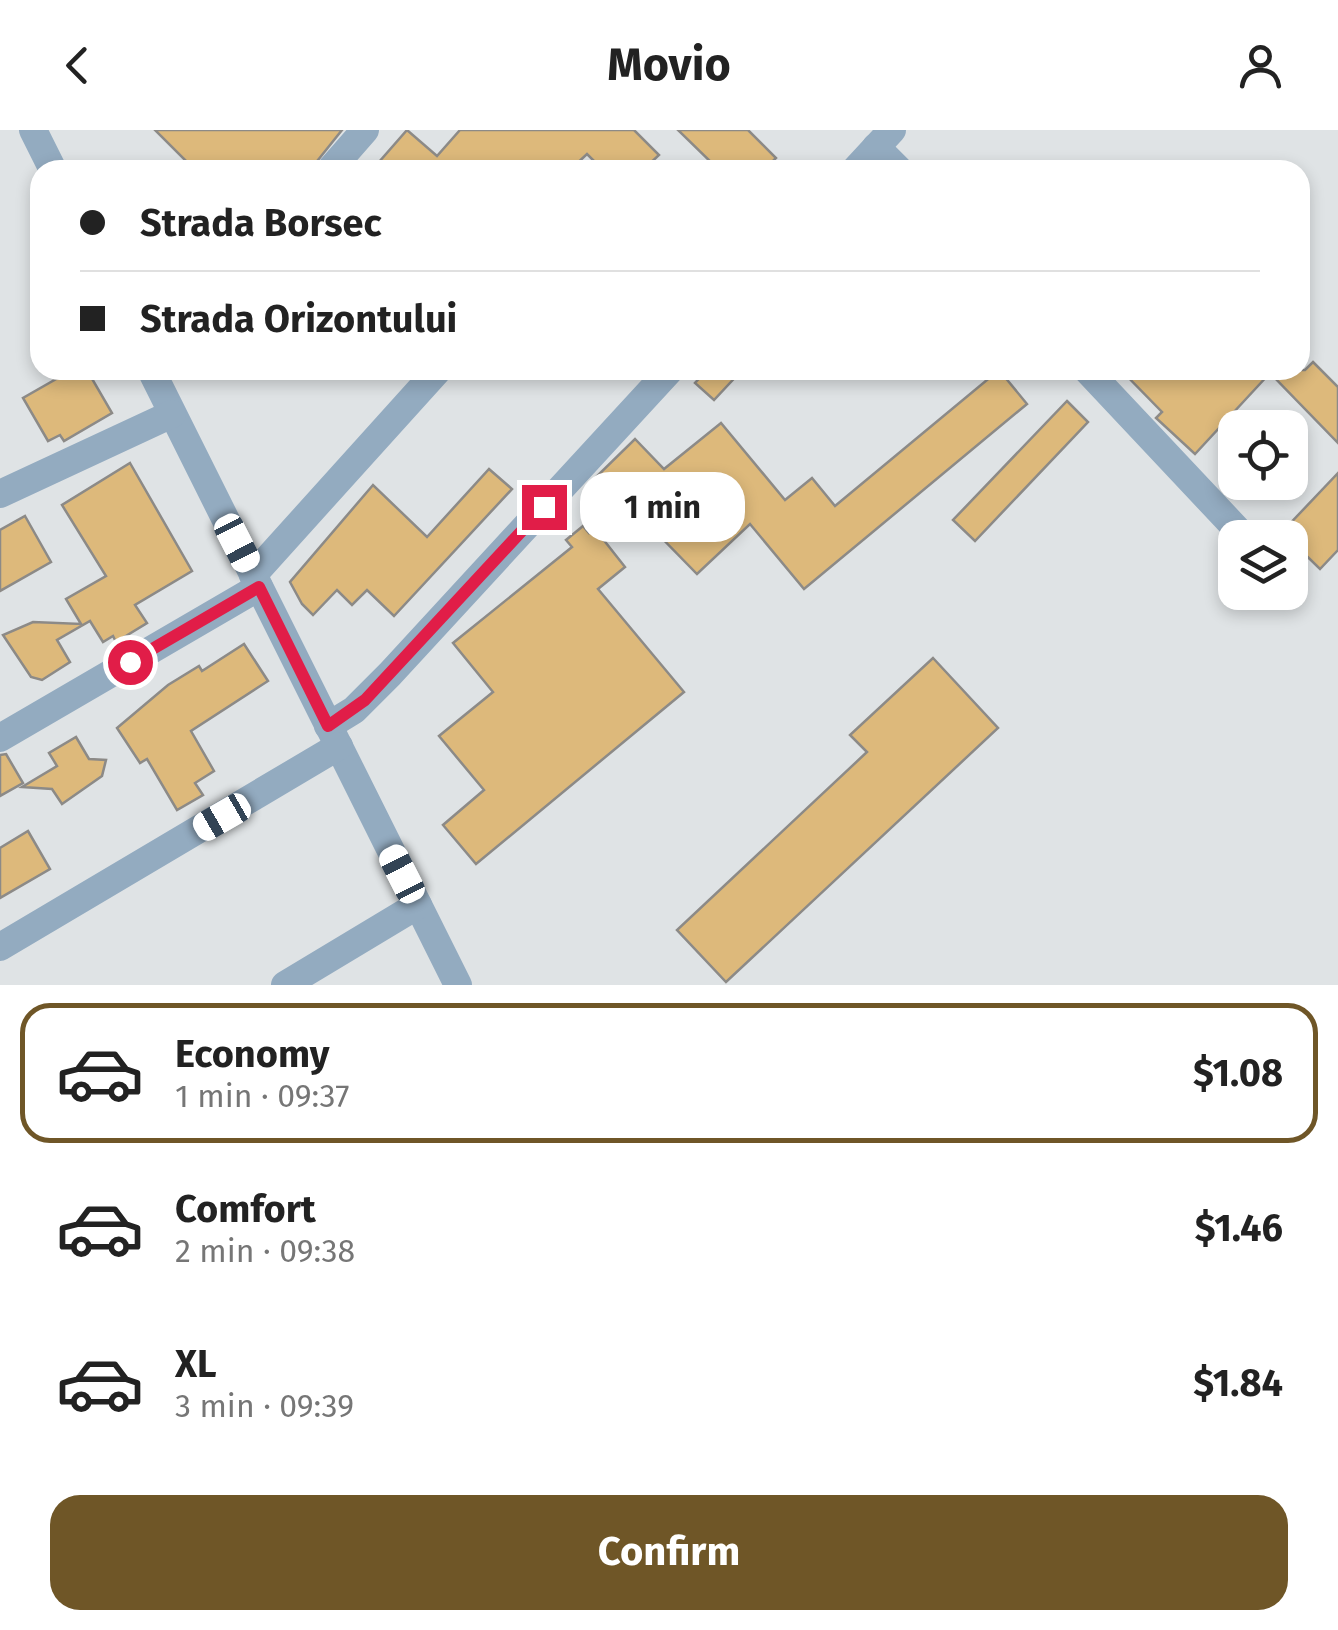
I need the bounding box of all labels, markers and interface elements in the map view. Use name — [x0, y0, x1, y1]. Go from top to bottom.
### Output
icon: back — [50, 38, 105, 93]
text: Movio — [607, 38, 731, 92]
icon: person — [1233, 38, 1288, 93]
text: Strada Borsec — [140, 200, 382, 246]
text: Strada Orizontului — [140, 296, 457, 342]
map controls — [1218, 410, 1308, 610]
button: locate — [1218, 410, 1308, 500]
callout: 1 min — [579, 472, 744, 542]
route end — [522, 485, 567, 530]
text: 1 min — [624, 488, 701, 526]
car — [210, 509, 264, 577]
button: layers — [1218, 520, 1308, 610]
route start — [108, 640, 153, 685]
car — [189, 789, 255, 845]
car — [375, 840, 429, 908]
icon: car — [55, 1028, 145, 1118]
text: Economy — [175, 1031, 330, 1077]
text: $1.08 — [1193, 1050, 1283, 1096]
text: 1 min · 09:37 — [175, 1077, 350, 1115]
icon: car — [55, 1183, 145, 1273]
text: Comfort — [175, 1186, 316, 1232]
text: $1.46 — [1195, 1205, 1283, 1251]
text: 2 min · 09:38 — [175, 1232, 355, 1270]
icon: car — [55, 1338, 145, 1428]
text: XL — [175, 1341, 217, 1387]
text: $1.84 — [1193, 1360, 1283, 1406]
text: 3 min · 09:39 — [175, 1387, 354, 1425]
button: Confirm — [50, 1495, 1288, 1610]

